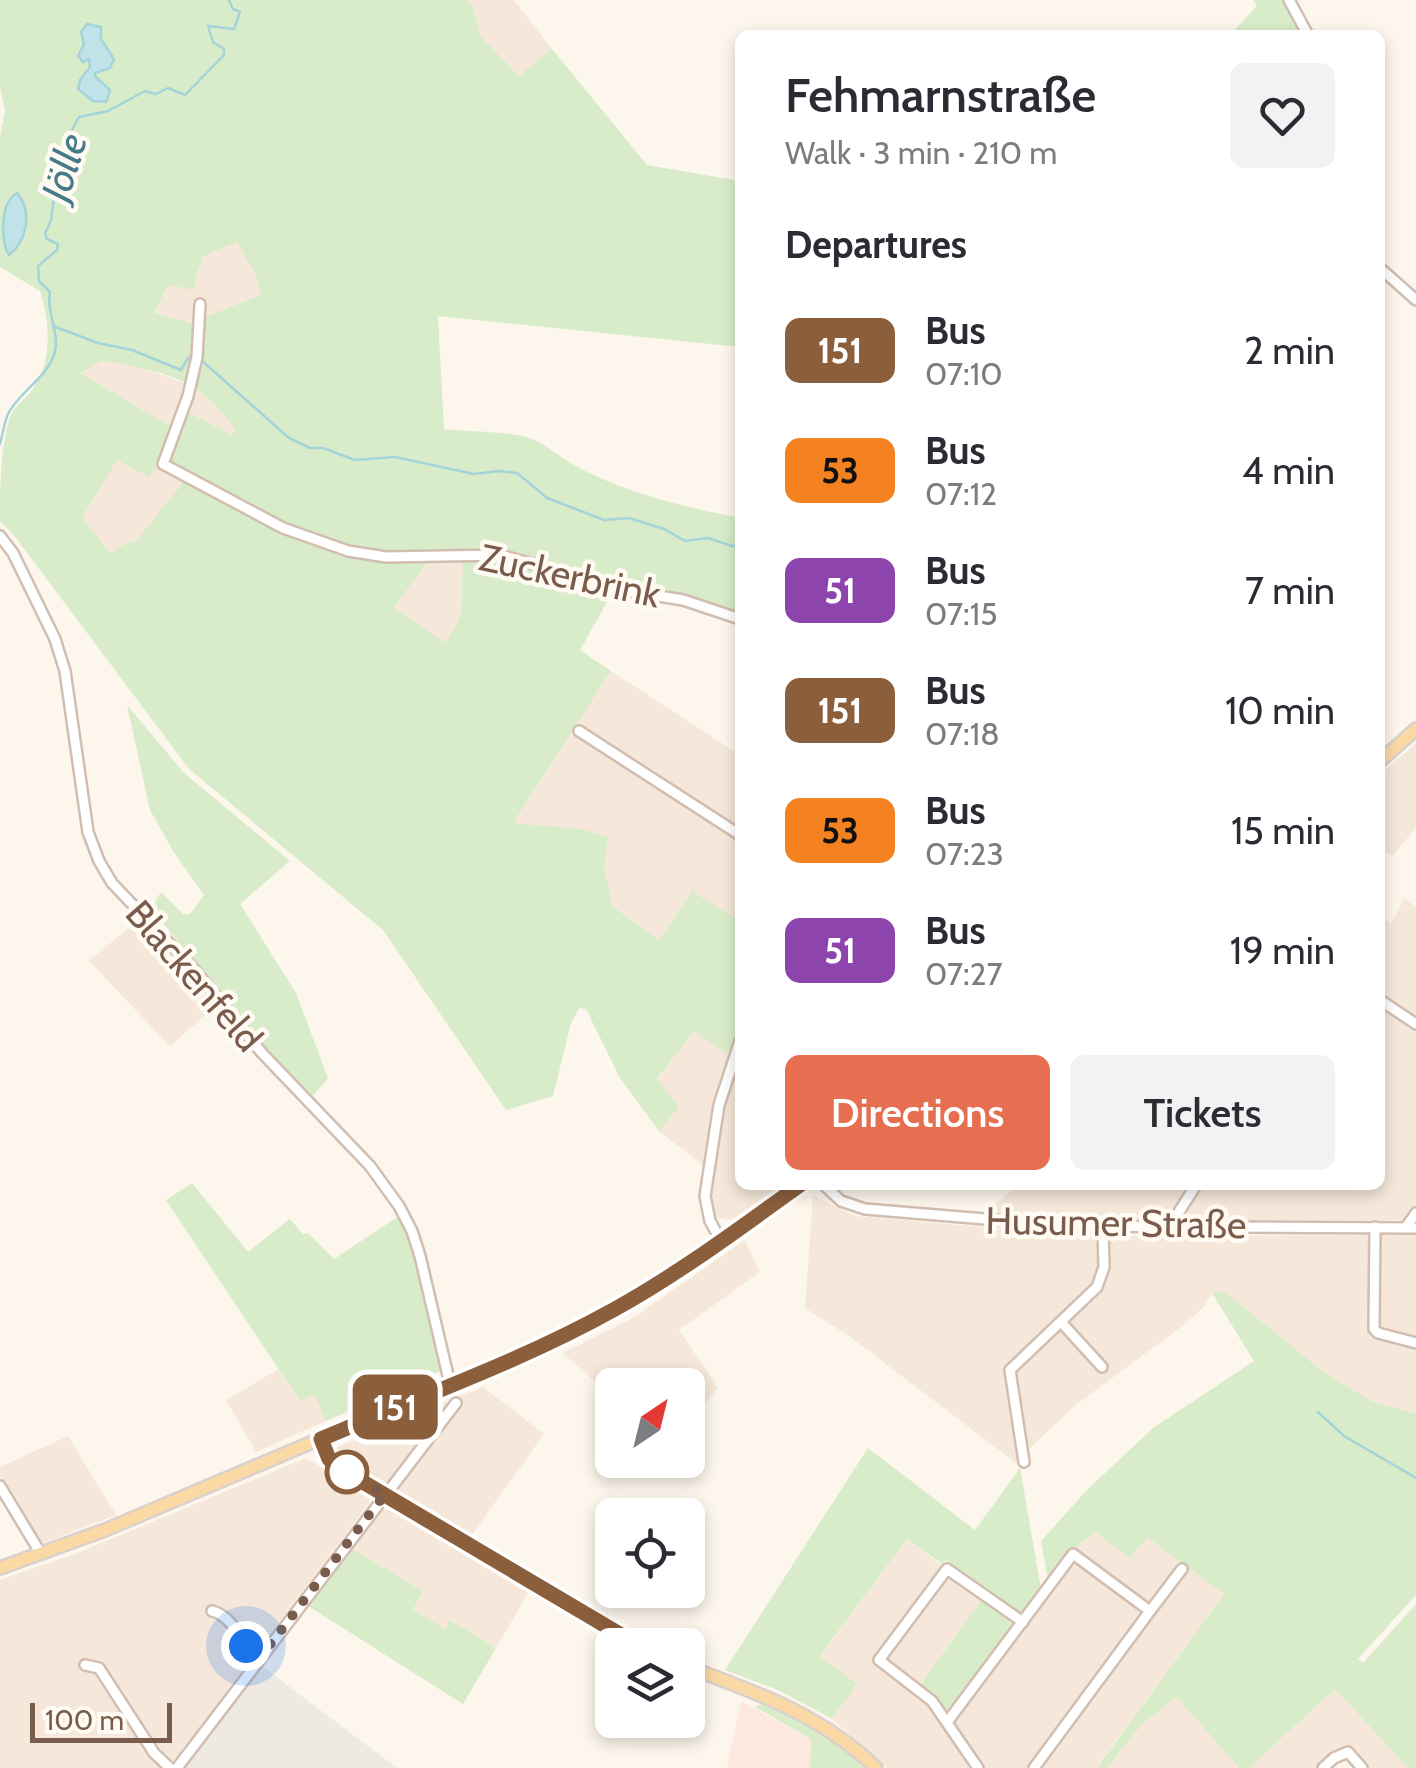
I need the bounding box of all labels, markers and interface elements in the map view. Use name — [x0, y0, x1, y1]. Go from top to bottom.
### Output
button: heart — [1230, 63, 1335, 168]
text: Fehmarnstraße — [785, 66, 1096, 124]
water label: Jölle — [29, 127, 97, 210]
text: Walk · 3 min · 210 m — [785, 133, 1057, 172]
text: Departures — [785, 221, 967, 268]
text: Bus — [925, 307, 986, 354]
text: 2 min — [1244, 327, 1335, 374]
text: 151 — [818, 329, 862, 372]
text: 07:10 — [925, 354, 1003, 393]
text: Bus — [925, 427, 986, 474]
text: 4 min — [1242, 447, 1335, 494]
text: 53 — [821, 449, 859, 492]
text: 07:12 — [925, 474, 997, 513]
street label: Zuckerbrink — [475, 533, 665, 618]
text: Bus — [925, 547, 986, 594]
text: 7 min — [1245, 567, 1335, 614]
text: 51 — [824, 569, 856, 612]
text: 07:15 — [925, 594, 997, 633]
text: Bus — [925, 667, 986, 714]
text: 10 min — [1225, 687, 1335, 734]
text: 151 — [818, 689, 862, 732]
text: 07:18 — [925, 714, 1000, 753]
text: Bus — [925, 787, 986, 834]
text: 15 min — [1231, 807, 1335, 854]
text: 53 — [821, 809, 859, 852]
text: 07:23 — [925, 834, 1004, 873]
street label: Blackenfeld — [116, 890, 273, 1061]
text: Bus — [925, 907, 986, 954]
text: 19 min — [1230, 927, 1335, 974]
text: 51 — [824, 929, 856, 972]
text: 07:27 — [925, 954, 1003, 993]
button: Directions — [785, 1055, 1050, 1170]
button: Tickets — [1070, 1055, 1335, 1170]
street label: Husumer Straße — [985, 1197, 1247, 1248]
north arrow — [595, 1368, 705, 1478]
map controls — [595, 1368, 705, 1738]
line badge: 151 — [338, 1374, 452, 1440]
text: 151 — [373, 1386, 417, 1429]
unlabelled marker — [326, 1451, 368, 1493]
button: locate — [595, 1498, 705, 1608]
your location — [221, 1621, 271, 1671]
button: layers — [595, 1628, 705, 1738]
scale bar — [30, 1698, 172, 1742]
text: 100 m — [45, 1703, 124, 1737]

